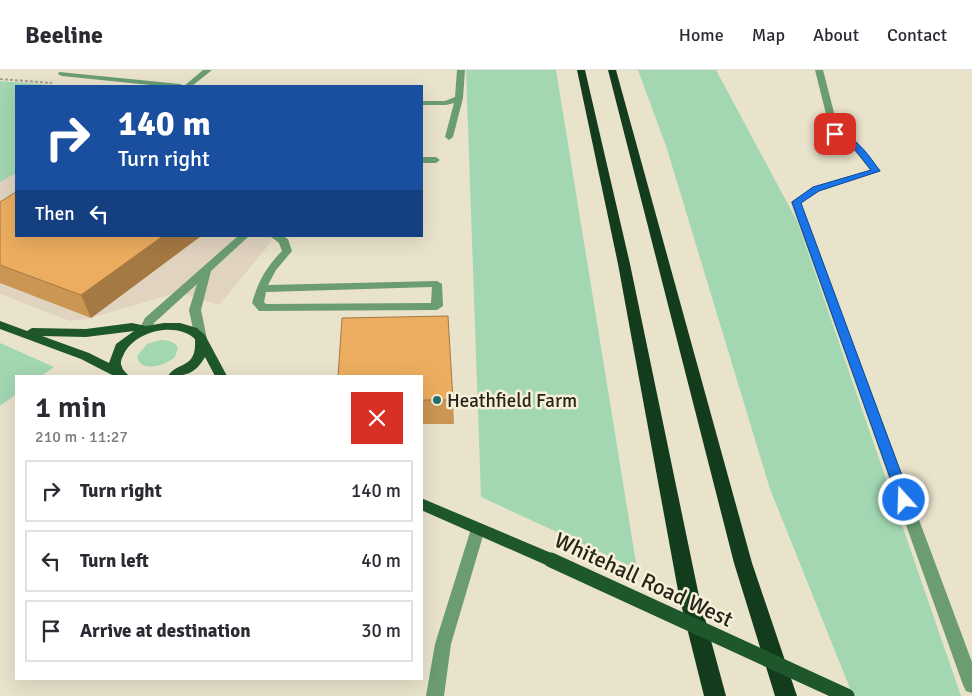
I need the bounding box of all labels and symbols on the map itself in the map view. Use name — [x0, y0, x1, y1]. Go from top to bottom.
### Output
pin — [814, 113, 856, 155]
place label: Heathfield Farm — [447, 389, 577, 413]
marker: Heathfield Farm — [431, 394, 443, 406]
position arrow — [877, 473, 929, 525]
street label: Whitehall Road West — [550, 526, 738, 633]

